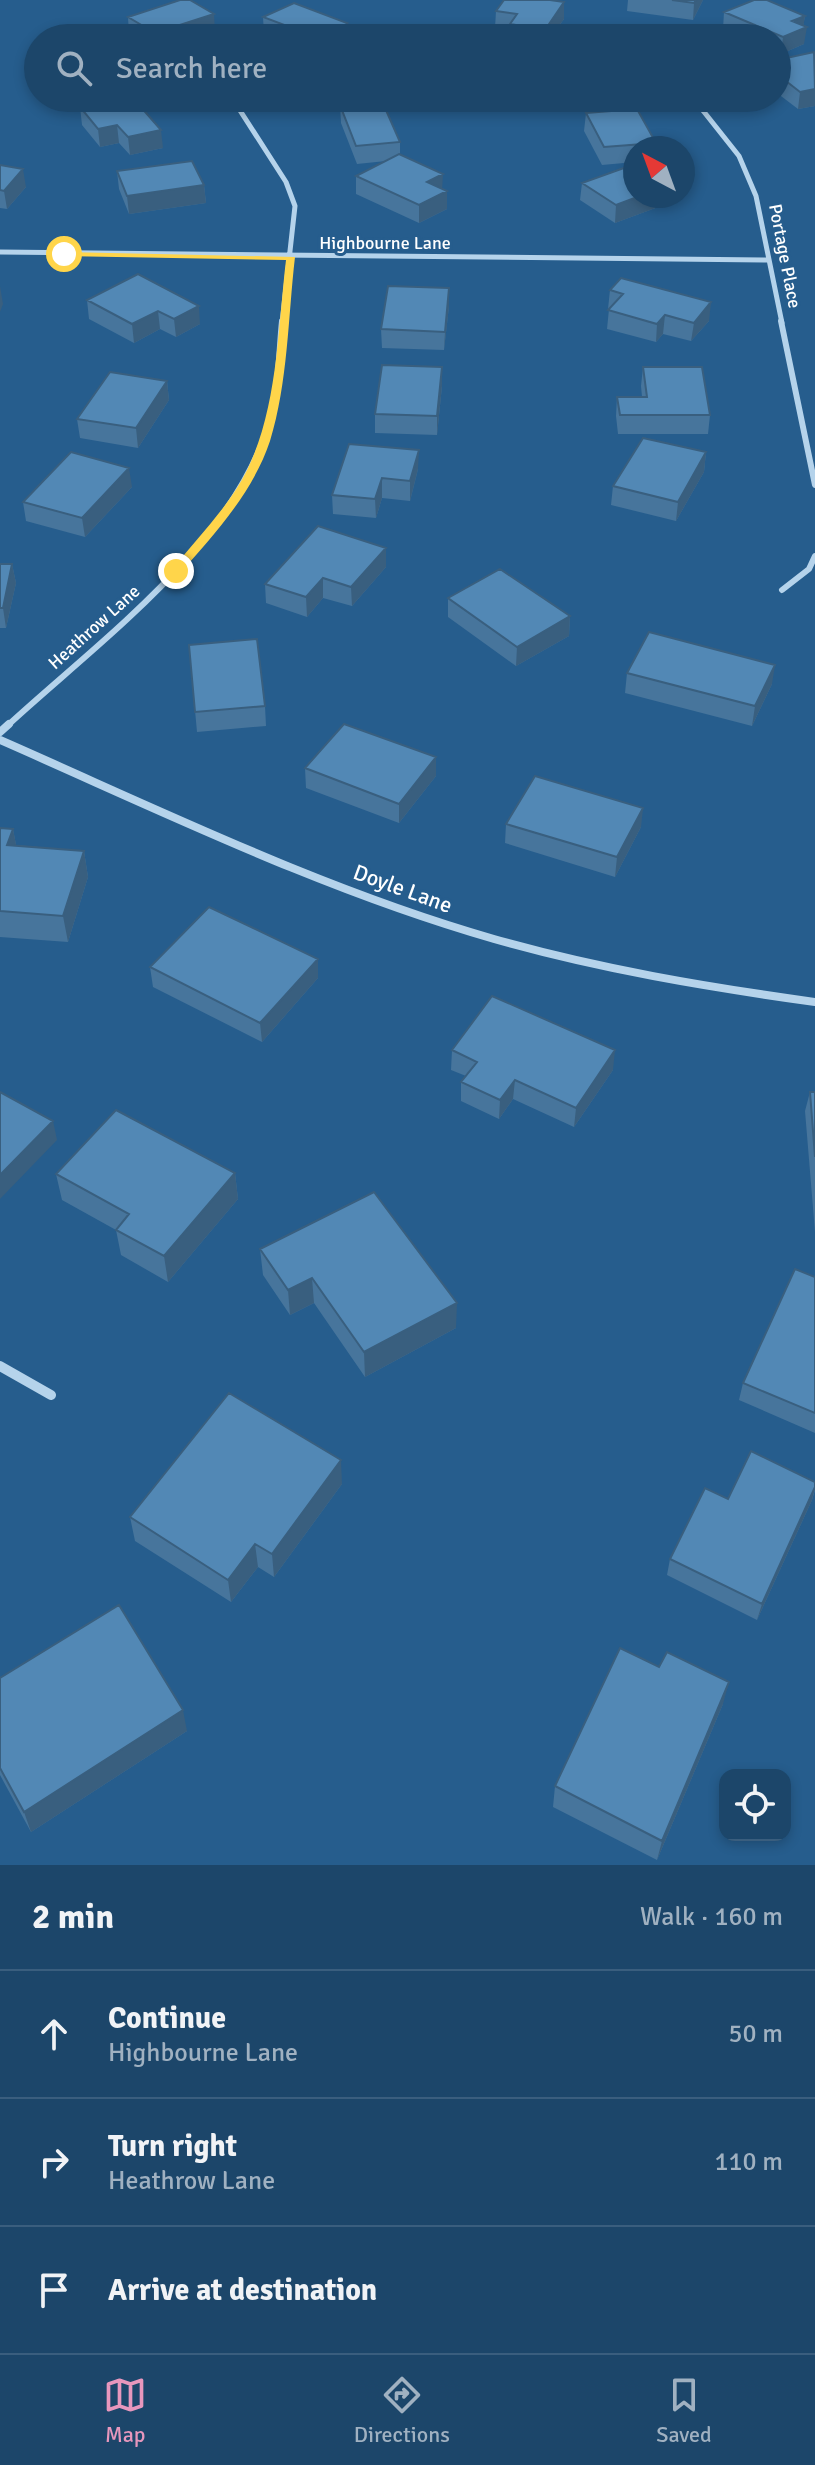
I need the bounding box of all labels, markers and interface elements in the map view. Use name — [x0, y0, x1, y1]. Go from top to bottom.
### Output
search box — [24, 24, 791, 112]
icon: search — [52, 46, 96, 90]
text: Search here — [116, 50, 267, 87]
north arrow — [623, 136, 695, 208]
street label: Portage Place — [764, 202, 806, 310]
street label: Highbourne Lane — [319, 232, 451, 254]
route start — [46, 236, 82, 272]
route end — [158, 553, 194, 589]
street label: Heathrow Lane — [44, 580, 144, 674]
street label: Doyle Lane — [350, 858, 456, 919]
map controls — [719, 1769, 791, 1841]
button: locate — [719, 1769, 791, 1841]
text: 2 min — [32, 1896, 114, 1938]
text: Walk · 160 m — [640, 1901, 783, 1933]
text: Continue — [108, 2000, 226, 2037]
icon: ahead — [32, 2012, 76, 2056]
text: 50 m — [728, 2018, 783, 2050]
text: Highbourne Lane — [108, 2037, 298, 2069]
text: Turn right — [108, 2128, 237, 2165]
icon: right — [32, 2140, 76, 2184]
text: 110 m — [714, 2146, 783, 2178]
text: Heathrow Lane — [108, 2165, 275, 2197]
icon: arrive — [32, 2268, 76, 2312]
text: Arrive at destination — [108, 2272, 377, 2309]
tab: Map — [103, 2373, 147, 2448]
tab: Directions — [354, 2373, 450, 2448]
tab: Saved — [656, 2373, 712, 2448]

